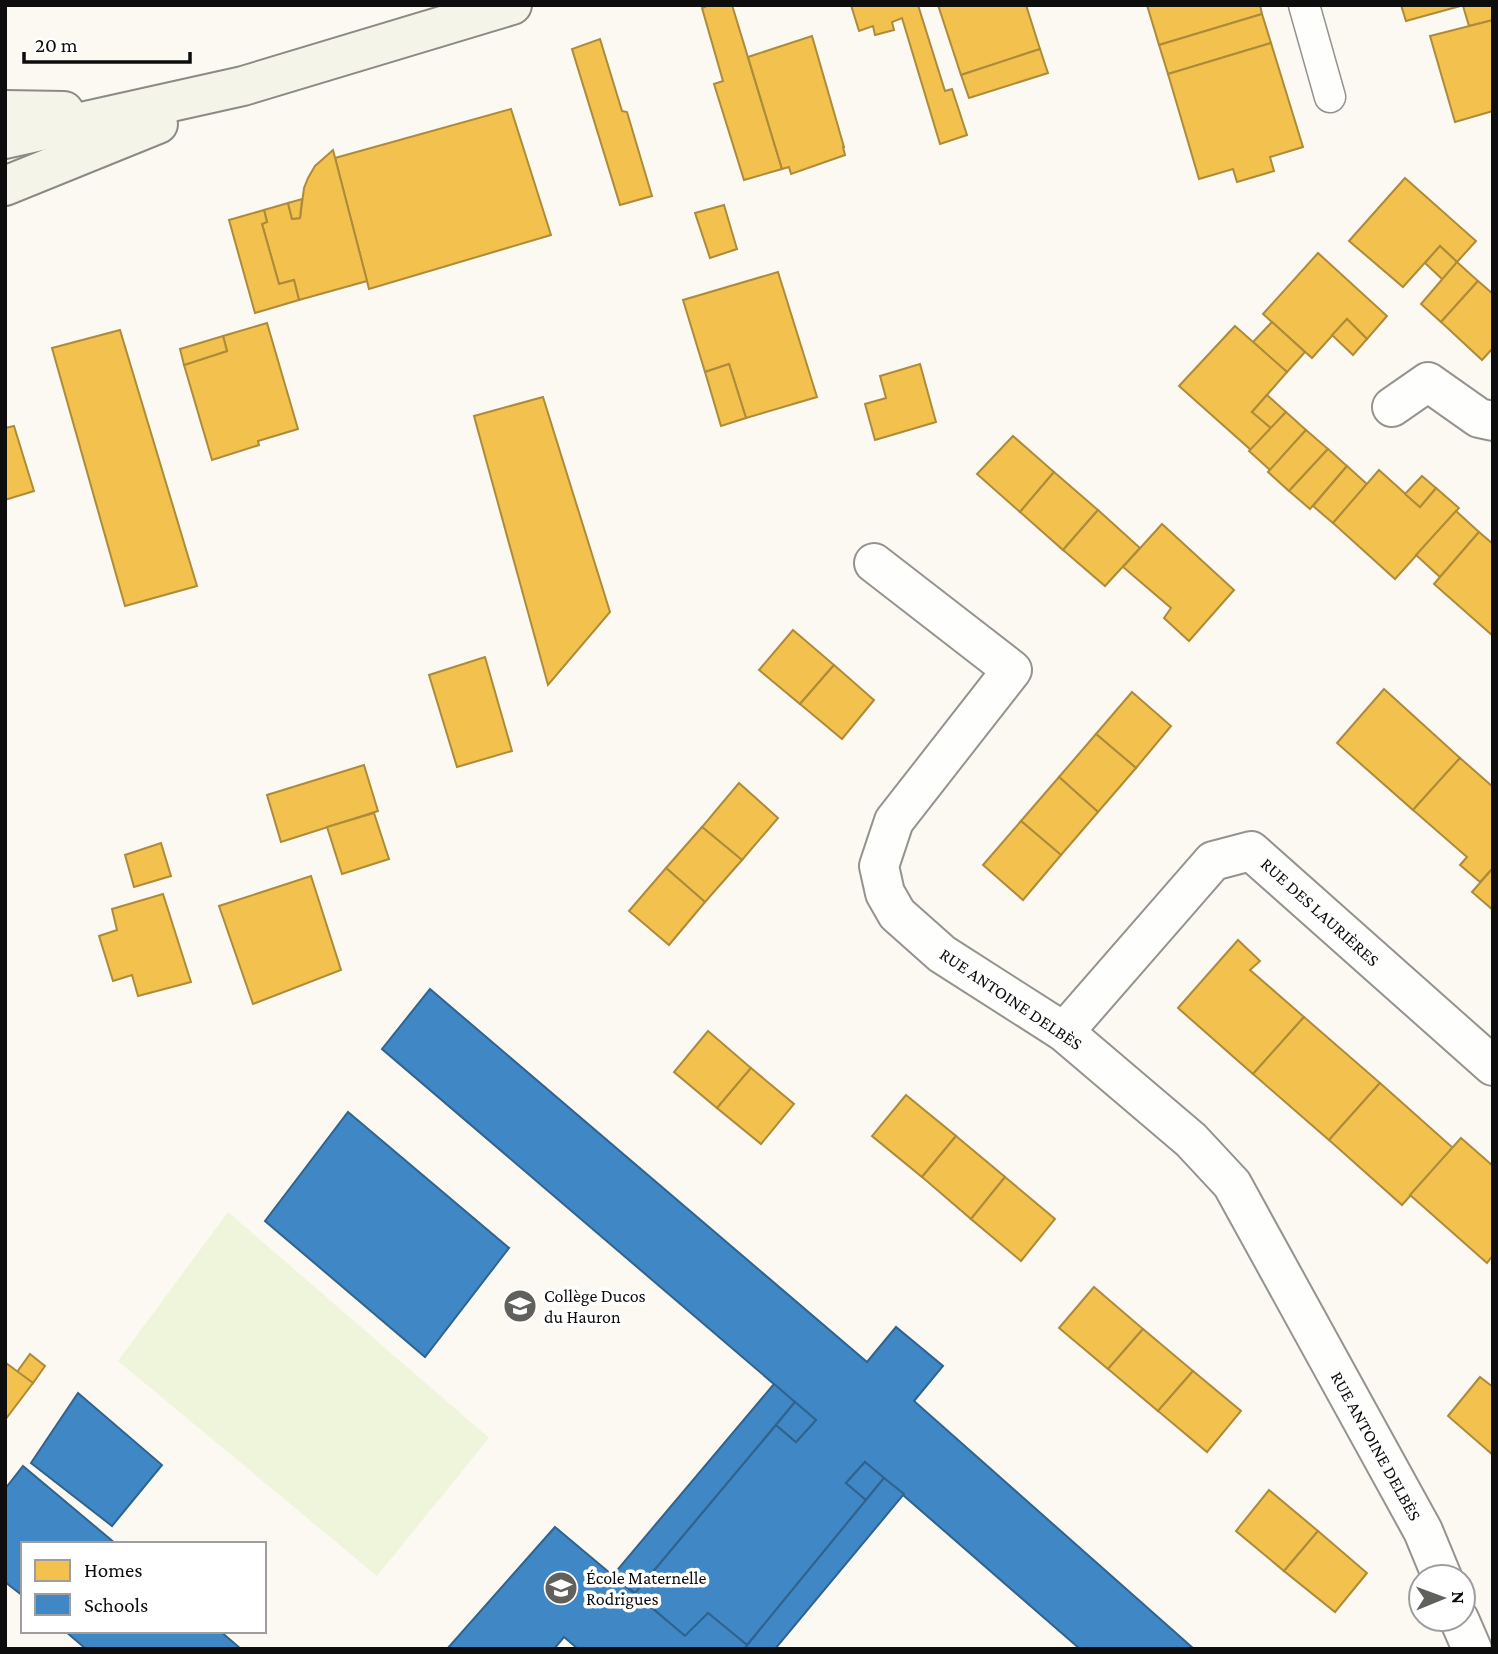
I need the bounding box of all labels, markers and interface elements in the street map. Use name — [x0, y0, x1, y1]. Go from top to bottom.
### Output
scale bar — [24, 21, 191, 65]
text: 20 m — [35, 33, 78, 57]
street label: RUE DES LAURIÈRES — [1257, 854, 1383, 970]
street label: RUE ANTOINE DELBÈS — [936, 944, 1086, 1054]
place label: Collège Ducos du Hauron — [544, 1286, 646, 1327]
school or university icon: Collège Ducos du Hauron — [501, 1287, 539, 1325]
street label: RUE ANTOINE DELBÈS — [1327, 1368, 1425, 1524]
legend — [21, 1542, 266, 1633]
text: Homes — [84, 1558, 143, 1582]
north arrow — [1407, 1563, 1477, 1633]
place label: École Maternelle Rodrigues — [586, 1568, 707, 1609]
school or university icon: École Maternelle Rodrigues — [542, 1569, 580, 1607]
text: N — [1448, 1591, 1469, 1604]
text: Schools — [84, 1593, 148, 1617]

